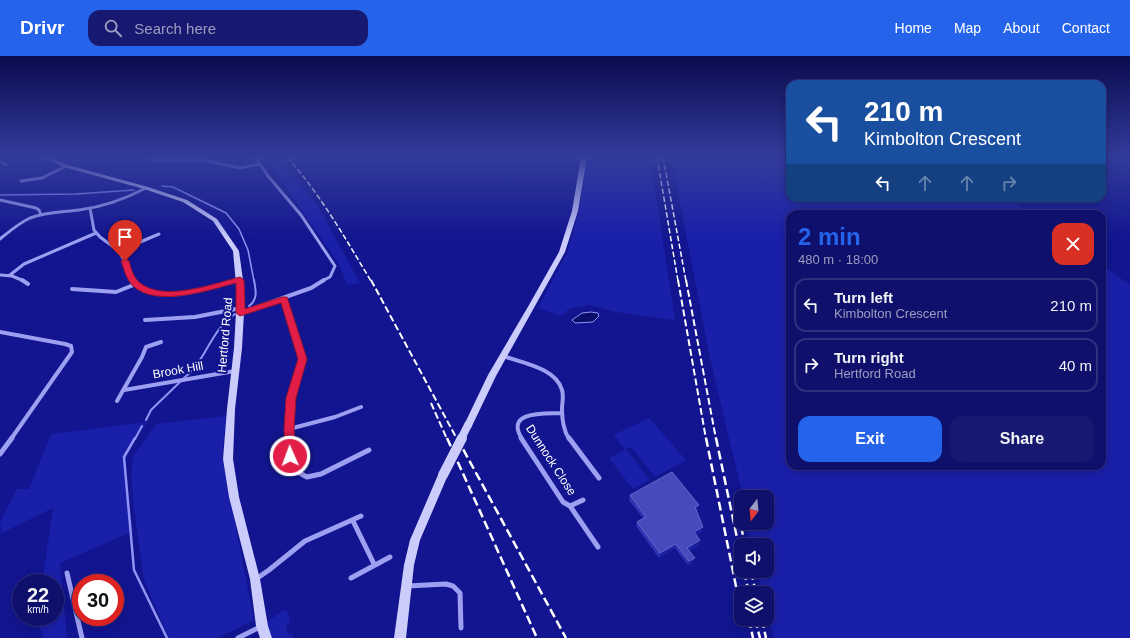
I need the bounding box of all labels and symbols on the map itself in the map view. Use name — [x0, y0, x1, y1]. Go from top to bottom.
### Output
pin — [108, 220, 142, 261]
street label: Hertford Road — [215, 297, 235, 373]
street label: Brook Hill — [151, 359, 205, 381]
street label: Dunnock Close — [523, 422, 579, 498]
position arrow — [269, 435, 311, 477]
north arrow — [734, 490, 774, 530]
speed limit sign: 30 — [72, 574, 124, 626]

